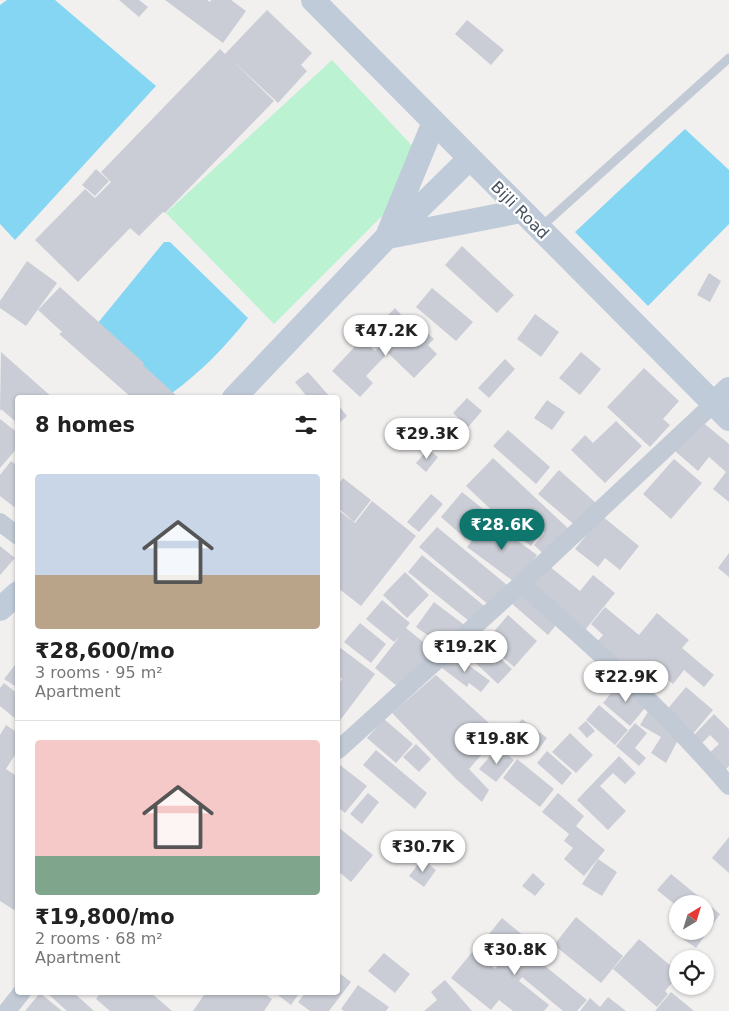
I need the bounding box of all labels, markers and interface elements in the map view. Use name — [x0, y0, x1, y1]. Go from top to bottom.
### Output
street label: Bijli Road — [487, 177, 553, 243]
pin: ₹47.2K — [345, 314, 427, 357]
text: ₹47.2K — [354, 321, 418, 340]
icon: filters — [292, 411, 320, 439]
text: 8 homes — [35, 413, 135, 437]
pin: ₹29.3K — [386, 418, 468, 460]
text: ₹29.3K — [395, 424, 459, 443]
icon: home — [133, 507, 223, 597]
pin: ₹28.6K — [461, 508, 543, 551]
text: ₹28.6K — [470, 515, 534, 534]
pin: ₹19.2K — [424, 630, 506, 673]
text: ₹19.2K — [433, 637, 497, 656]
text: ₹28,600/mo — [35, 639, 175, 663]
pin: ₹22.9K — [585, 660, 667, 703]
text: 3 rooms · 95 m² — [35, 663, 163, 682]
text: ₹22.9K — [594, 667, 658, 686]
text: Apartment — [35, 682, 121, 701]
pin: ₹19.8K — [456, 722, 538, 765]
text: ₹19.8K — [465, 729, 529, 748]
icon: home — [133, 772, 223, 862]
pin: ₹30.7K — [382, 830, 464, 873]
text: ₹30.7K — [391, 837, 455, 856]
north arrow — [669, 895, 714, 940]
map controls — [669, 895, 714, 995]
text: ₹19,800/mo — [35, 905, 175, 929]
text: 2 rooms · 68 m² — [35, 929, 163, 948]
pin: ₹30.8K — [474, 934, 556, 976]
text: ₹30.8K — [483, 940, 547, 959]
text: Apartment — [35, 948, 121, 967]
button: locate — [669, 950, 714, 995]

